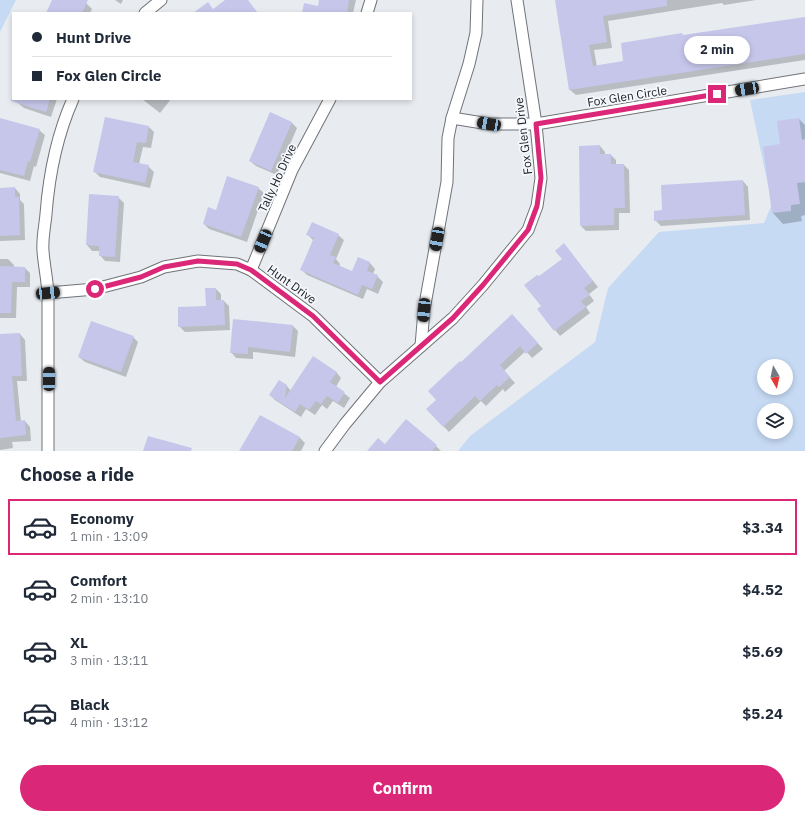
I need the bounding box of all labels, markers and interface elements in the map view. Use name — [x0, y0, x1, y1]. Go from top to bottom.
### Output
text: Hunt Drive — [56, 28, 131, 47]
callout: 2 min — [684, 36, 750, 64]
text: 2 min — [700, 41, 734, 58]
text: Fox Glen Circle — [56, 66, 161, 85]
car — [734, 81, 760, 97]
street label: Fox Glen Circle — [586, 82, 668, 110]
route end — [708, 85, 726, 103]
street label: Fox Glen Drive — [511, 96, 535, 175]
car — [476, 116, 502, 132]
street label: Tally Ho Drive — [255, 141, 299, 214]
car — [429, 226, 445, 252]
car — [253, 228, 273, 254]
street label: Hunt Drive — [265, 261, 320, 307]
route start — [86, 280, 104, 298]
car — [36, 286, 60, 300]
car — [417, 298, 431, 322]
north arrow — [757, 359, 793, 395]
map controls — [757, 359, 793, 439]
car — [43, 367, 55, 391]
button: layers — [757, 403, 793, 439]
text: Choose a ride — [20, 463, 134, 486]
icon: car — [22, 509, 58, 545]
text: Economy — [70, 509, 134, 528]
text: $3.34 — [742, 518, 783, 537]
text: 1 min · 13:09 — [70, 528, 148, 545]
icon: car — [22, 571, 58, 607]
text: Comfort — [70, 571, 127, 590]
text: $4.52 — [742, 580, 783, 599]
text: 2 min · 13:10 — [70, 590, 148, 607]
icon: car — [22, 633, 58, 669]
text: XL — [70, 633, 88, 652]
text: $5.69 — [742, 642, 783, 661]
text: 3 min · 13:11 — [70, 652, 148, 669]
icon: car — [22, 695, 58, 731]
text: Black — [70, 695, 110, 714]
text: $5.24 — [742, 704, 783, 723]
text: 4 min · 13:12 — [70, 714, 148, 731]
button: Confirm — [20, 765, 785, 811]

